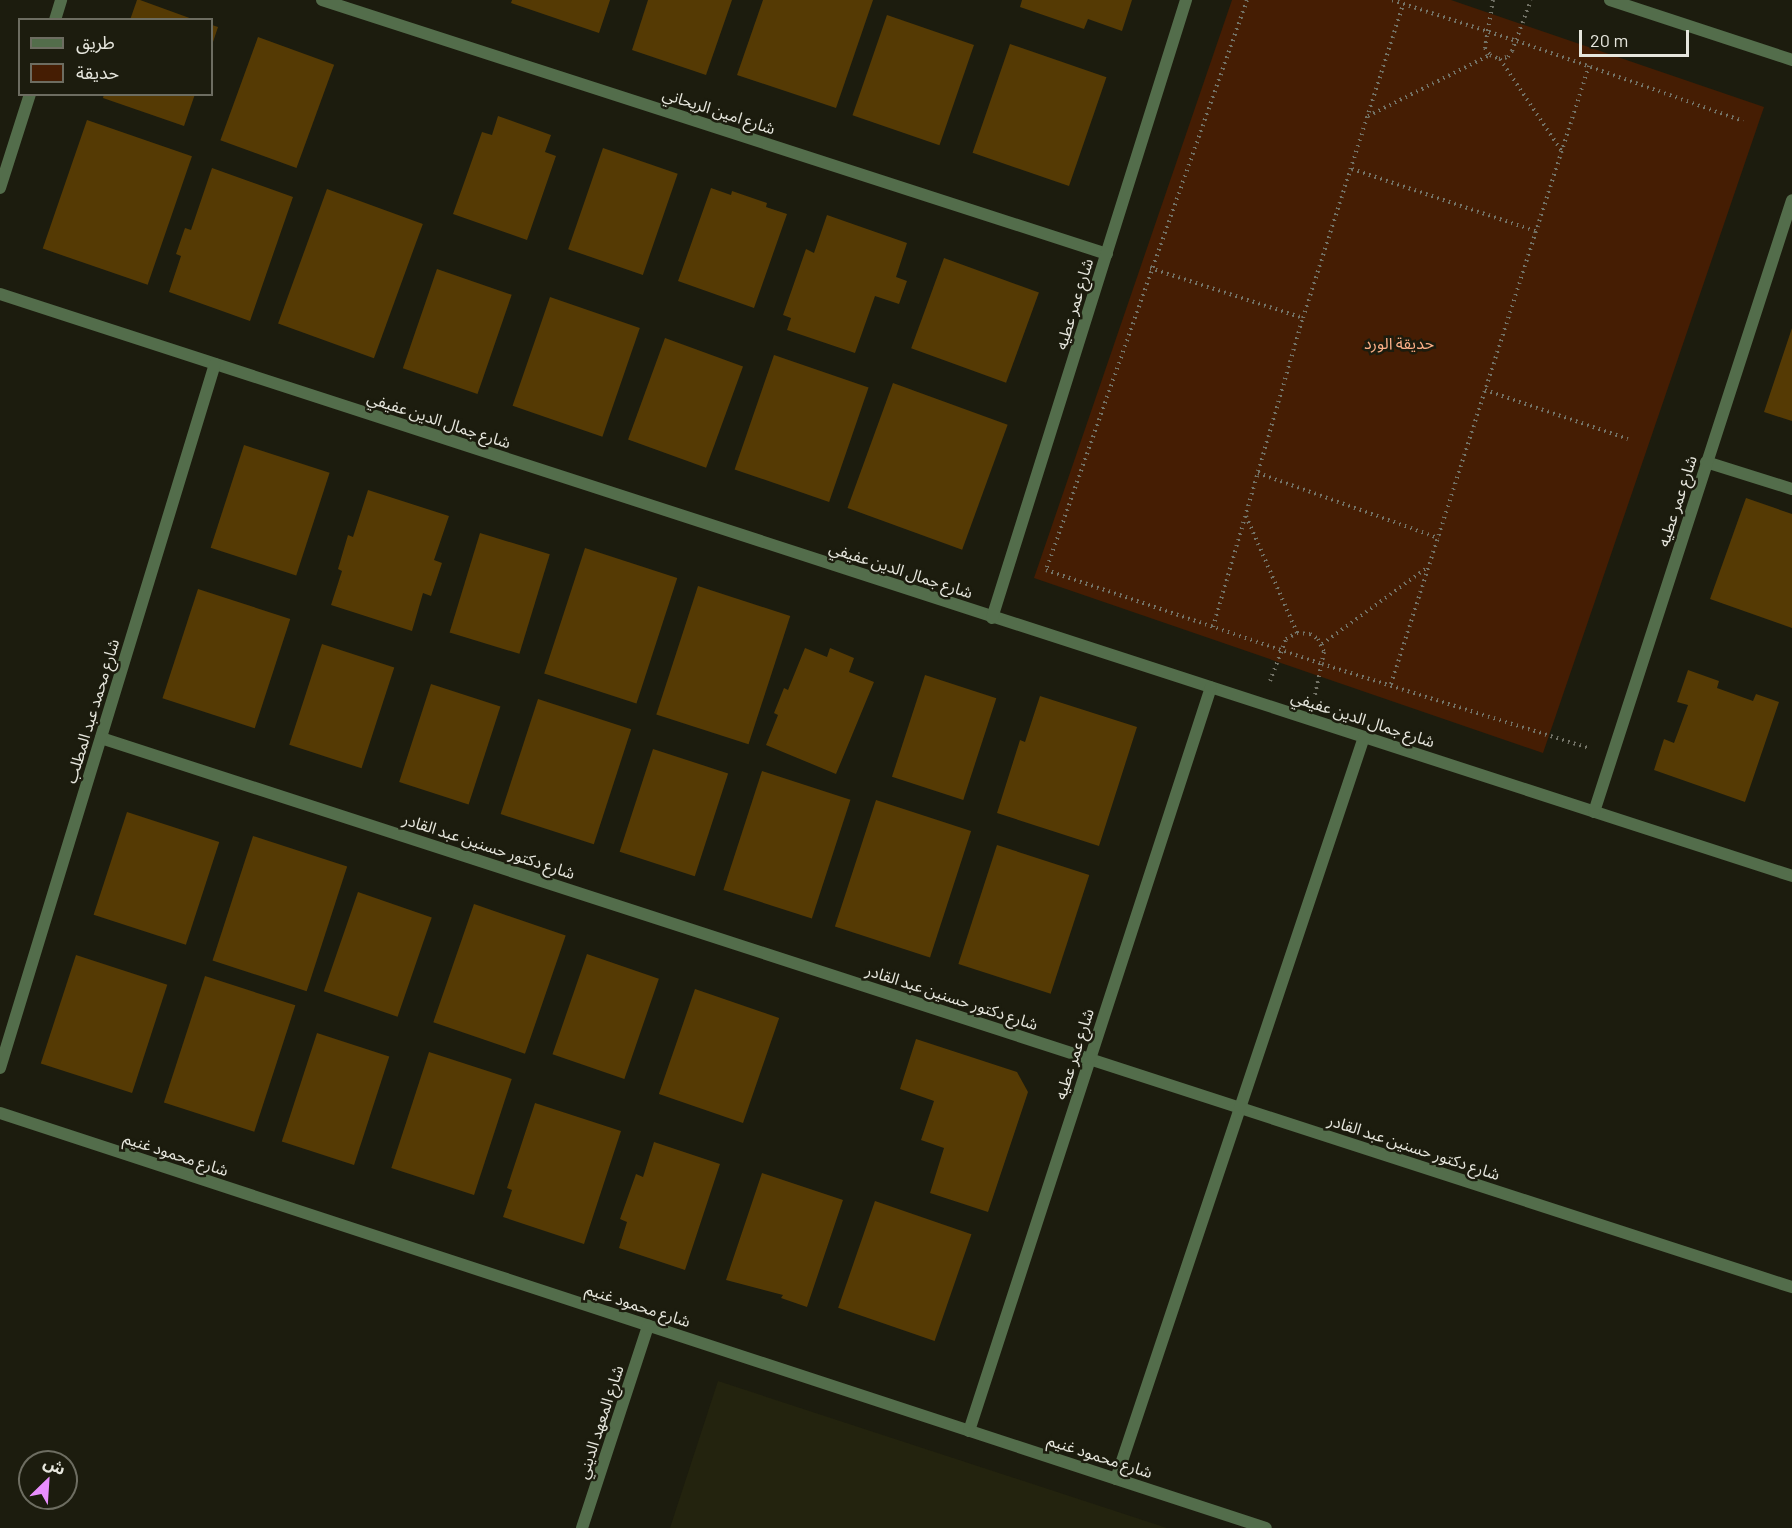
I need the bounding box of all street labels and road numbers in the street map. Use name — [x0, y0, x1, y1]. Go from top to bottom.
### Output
street label: شارع امين الريحاني — [660, 84, 778, 138]
street label: شارع عمر عطيه — [1051, 256, 1097, 352]
street label: شارع جمال الدين عفيفي — [365, 388, 513, 452]
street label: شارع عمر عطيه — [1653, 453, 1701, 549]
street label: شارع جمال الدين عفيفي — [827, 538, 975, 602]
street label: شارع محمد عبد المطلب — [61, 636, 123, 786]
street label: شارع جمال الدين عفيفي — [1289, 687, 1437, 751]
street label: شارع دكتور حسنين عبد القادر — [401, 809, 577, 883]
street label: شارع دكتور حسنين عبد القادر — [864, 960, 1040, 1034]
street label: شارع عمر عطيه — [1050, 1006, 1098, 1102]
street label: شارع دكتور حسنين عبد القادر — [1326, 1110, 1502, 1184]
street label: شارع محمود غنيم — [121, 1128, 231, 1180]
street label: شارع محمود غنيم — [583, 1279, 693, 1331]
street label: شارع المعهد الديني — [573, 1363, 627, 1481]
street label: شارع محمود غنيم — [1045, 1430, 1155, 1482]

